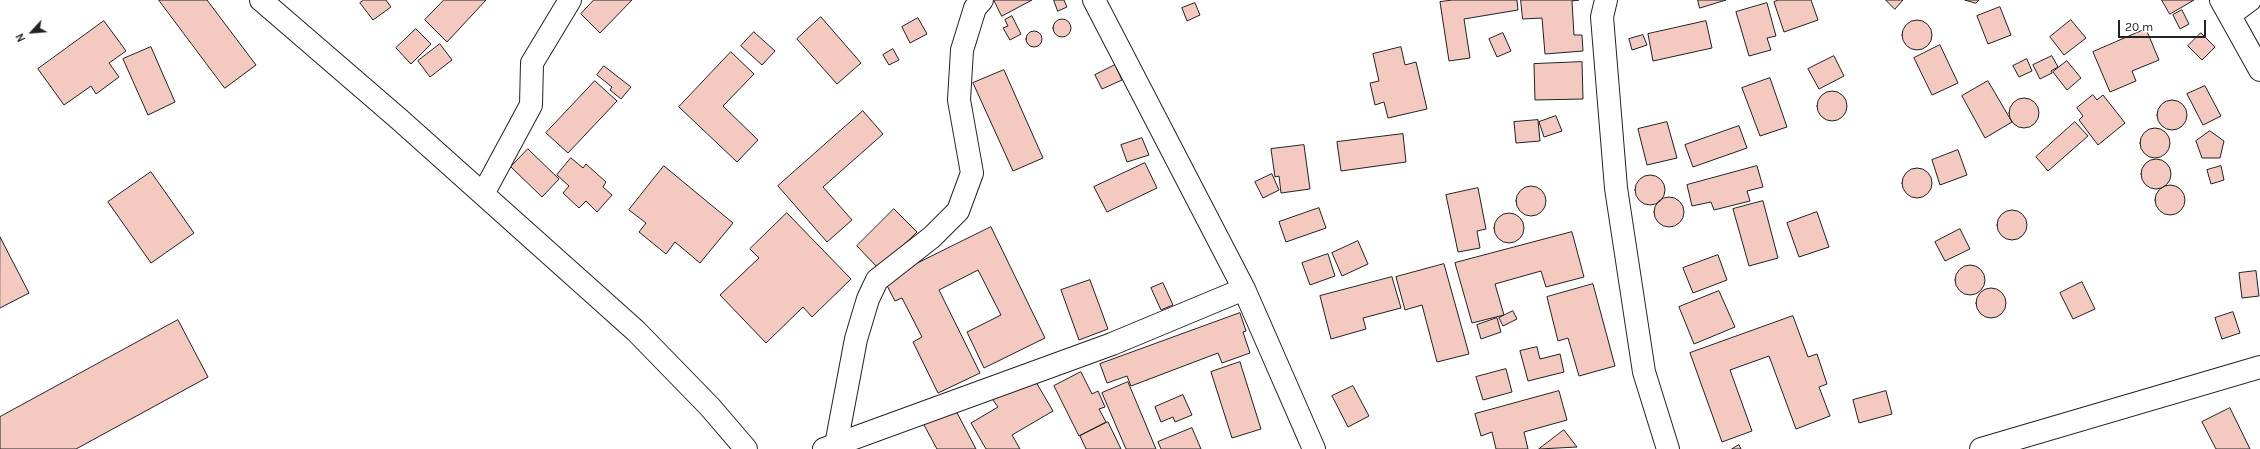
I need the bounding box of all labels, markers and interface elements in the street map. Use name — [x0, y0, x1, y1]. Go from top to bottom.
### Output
north arrow — [12, 12, 52, 52]
scale bar — [2120, 12, 2208, 38]
text: 20 m — [2125, 20, 2153, 34]
text: N — [13, 31, 28, 44]

